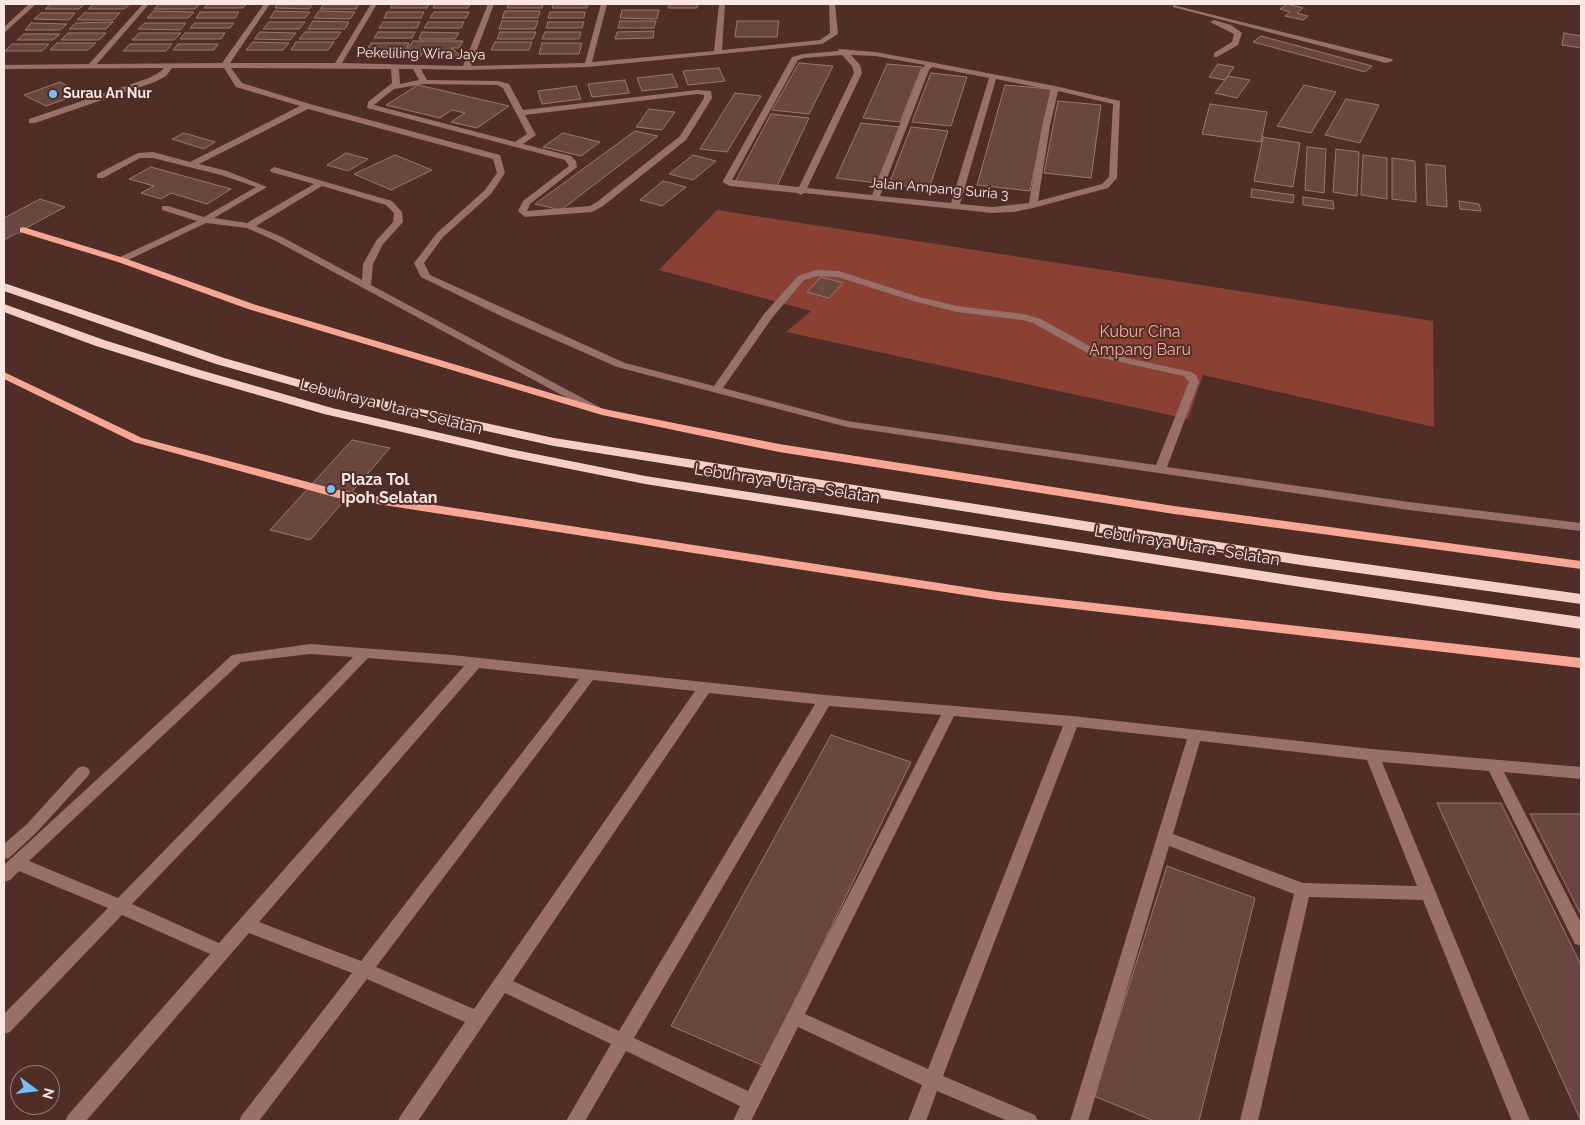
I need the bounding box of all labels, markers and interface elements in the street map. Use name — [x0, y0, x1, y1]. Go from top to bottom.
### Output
street label: Pekeliling Wira Jaya — [356, 44, 486, 64]
place label: Surau An Nur — [63, 86, 152, 102]
marker: Surau An Nur — [47, 88, 59, 100]
street label: Jalan Ampang Suria 3 — [869, 175, 1009, 203]
park label: Kubur Cina Ampang Baru — [1089, 322, 1191, 360]
street label: Lebuhraya Utara–Selatan — [298, 375, 484, 439]
street label: Lebuhraya Utara–Selatan — [693, 460, 881, 508]
place label: Plaza Tol Ipoh Selatan — [341, 470, 437, 508]
marker: Plaza Tol Ipoh Selatan — [325, 483, 337, 495]
street label: Lebuhraya Utara–Selatan — [1093, 522, 1281, 570]
north arrow — [10, 1065, 60, 1115]
text: N — [39, 1086, 58, 1101]

